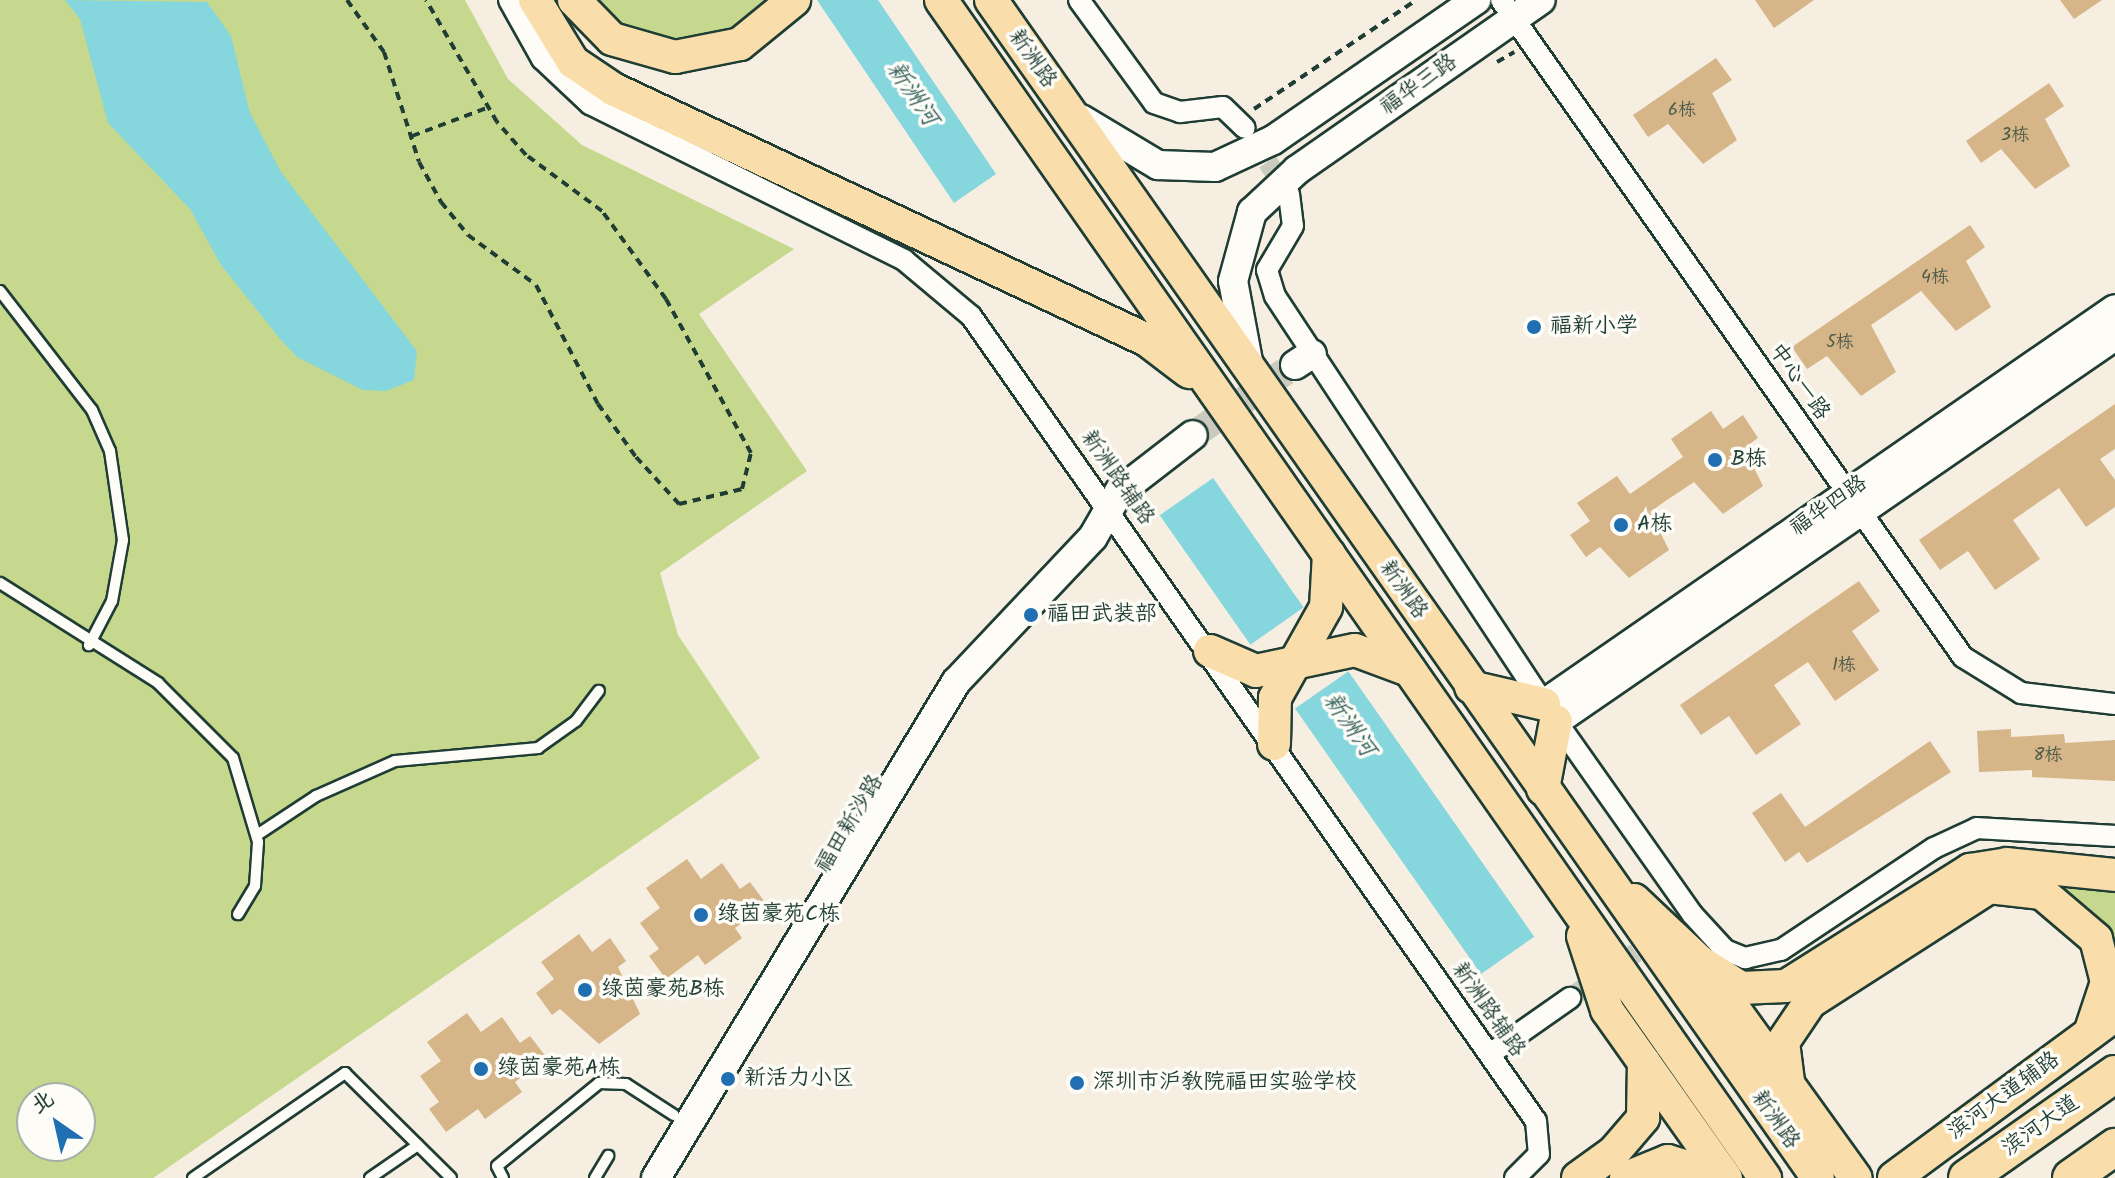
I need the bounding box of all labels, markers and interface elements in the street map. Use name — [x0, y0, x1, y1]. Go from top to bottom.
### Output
street label: 新洲路 — [1002, 24, 1062, 94]
street label: 福华三路 — [1375, 49, 1463, 121]
water label: 新洲河 — [880, 56, 944, 132]
house number: 6栋 — [1668, 100, 1696, 122]
house number: 3栋 — [2001, 125, 2029, 147]
house number: 4栋 — [1921, 267, 1949, 289]
place label: 福新小学 — [1550, 314, 1638, 340]
marker: 福新小学 — [1525, 318, 1543, 336]
house number: 5栋 — [1826, 332, 1854, 354]
street label: 中心一路 — [1763, 338, 1835, 426]
street label: 新洲路辅路 — [1075, 425, 1159, 531]
place label: B栋 — [1731, 447, 1767, 473]
marker: B栋 — [1706, 451, 1724, 469]
street label: 福华四路 — [1785, 470, 1873, 542]
place label: A栋 — [1637, 512, 1672, 538]
marker: A栋 — [1612, 516, 1630, 534]
street label: 新洲路 — [1373, 555, 1433, 625]
place label: 福田武装部 — [1047, 602, 1157, 628]
marker: 福田武装部 — [1022, 606, 1040, 624]
house number: 1栋 — [1832, 655, 1856, 677]
water label: 新洲河 — [1317, 687, 1381, 763]
house number: 8栋 — [2034, 745, 2062, 767]
street label: 福田新沙路 — [810, 770, 890, 878]
place label: 绿茵豪苑C栋 — [717, 902, 840, 928]
marker: 绿茵豪苑C栋 — [692, 906, 710, 924]
street label: 新洲路辅路 — [1446, 957, 1530, 1063]
place label: 绿茵豪苑B栋 — [601, 977, 725, 1003]
marker: 绿茵豪苑B栋 — [576, 981, 594, 999]
street label: 滨河大道辅路 — [1943, 1047, 2065, 1145]
place label: 绿茵豪苑A栋 — [497, 1056, 620, 1082]
marker: 绿茵豪苑A栋 — [472, 1060, 490, 1078]
place label: 新活力小区 — [744, 1066, 854, 1092]
marker: 新活力小区 — [719, 1070, 737, 1088]
place label: 深圳市沪教院福田实验学校 — [1093, 1070, 1357, 1096]
marker: 深圳市沪教院福田实验学校 — [1068, 1074, 1086, 1092]
north arrow — [16, 1082, 96, 1162]
text: 北 — [24, 1083, 62, 1124]
street label: 新洲路 — [1745, 1085, 1805, 1155]
street label: 滨河大道 — [1997, 1090, 2085, 1162]

